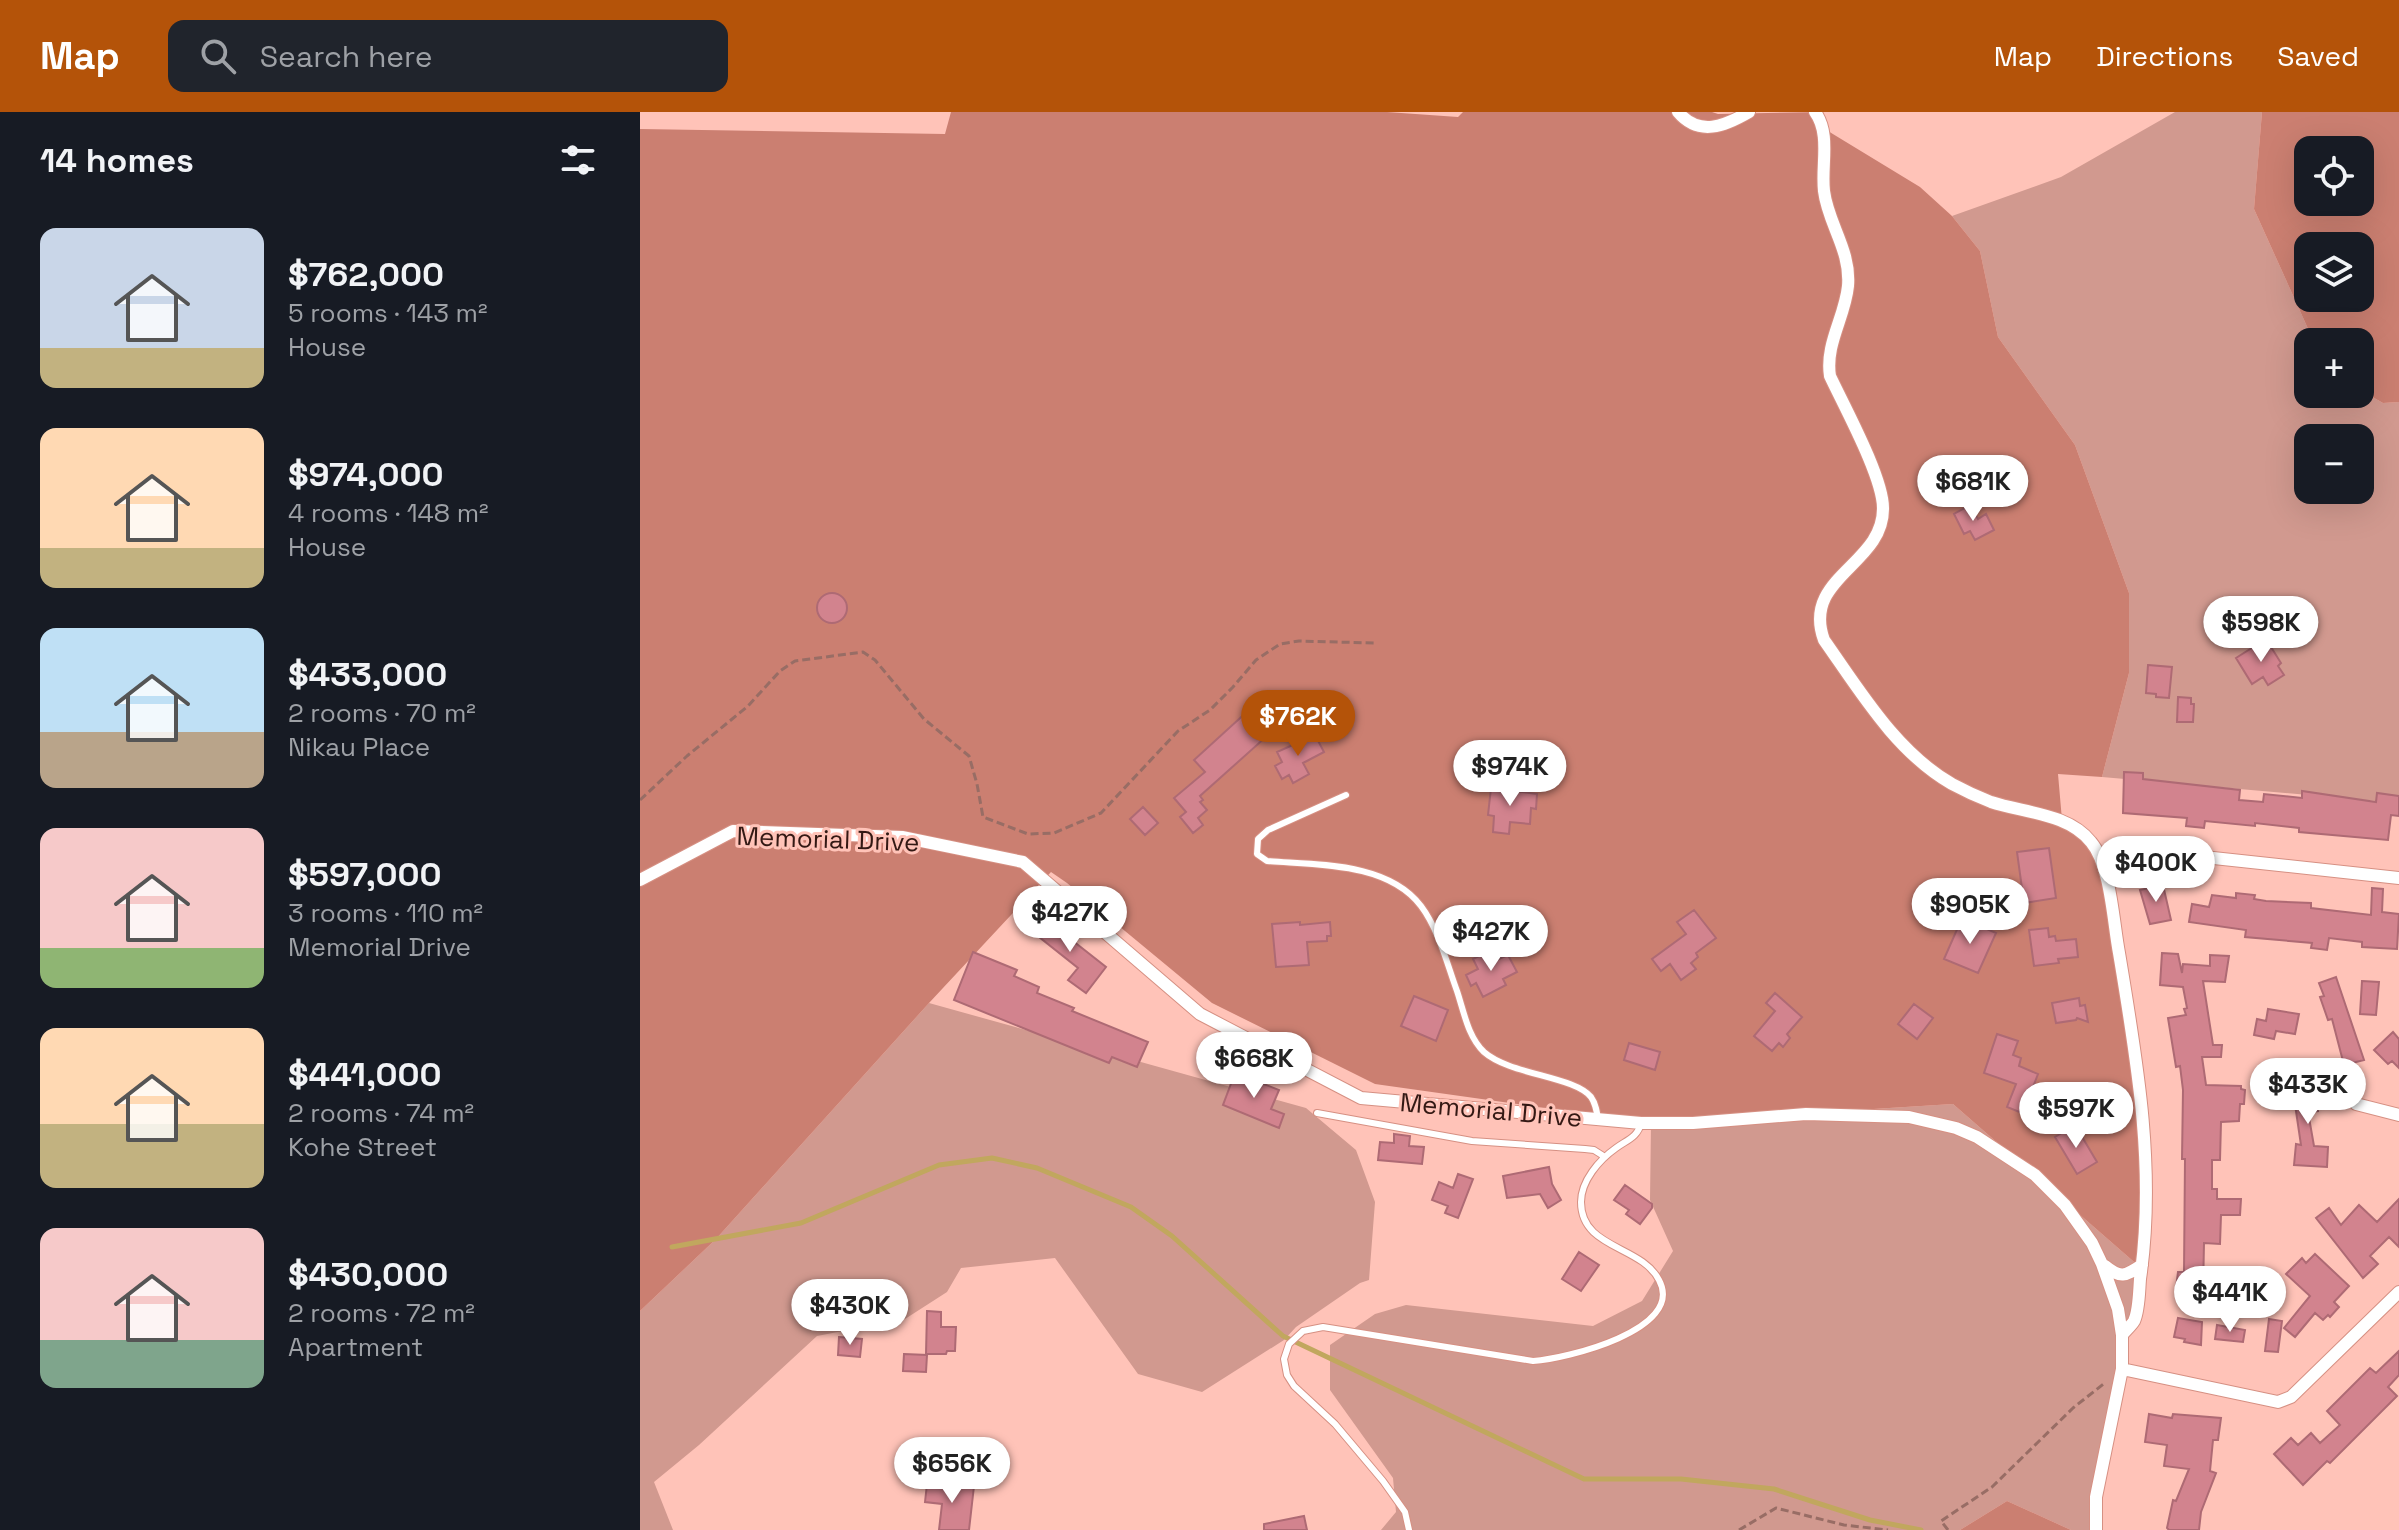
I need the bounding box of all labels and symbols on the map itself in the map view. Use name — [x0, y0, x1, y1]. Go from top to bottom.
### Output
pin: $681K — [1917, 455, 2029, 523]
pin: $598K — [2205, 596, 2317, 664]
pin: $762K — [1242, 690, 1354, 758]
pin: $974K — [1454, 740, 1566, 808]
street label: Memorial Drive — [736, 819, 920, 859]
pin: $400K — [2100, 836, 2212, 904]
pin: $905K — [1914, 878, 2026, 946]
pin: $427K — [1014, 886, 1126, 954]
pin: $427K — [1435, 905, 1547, 973]
pin: $668K — [1198, 1032, 1310, 1100]
pin: $433K — [2252, 1058, 2364, 1126]
pin: $597K — [2020, 1082, 2132, 1150]
street label: Memorial Drive — [1398, 1085, 1584, 1135]
pin: $441K — [2174, 1266, 2286, 1334]
pin: $430K — [794, 1279, 906, 1347]
pin: $656K — [896, 1437, 1008, 1505]

